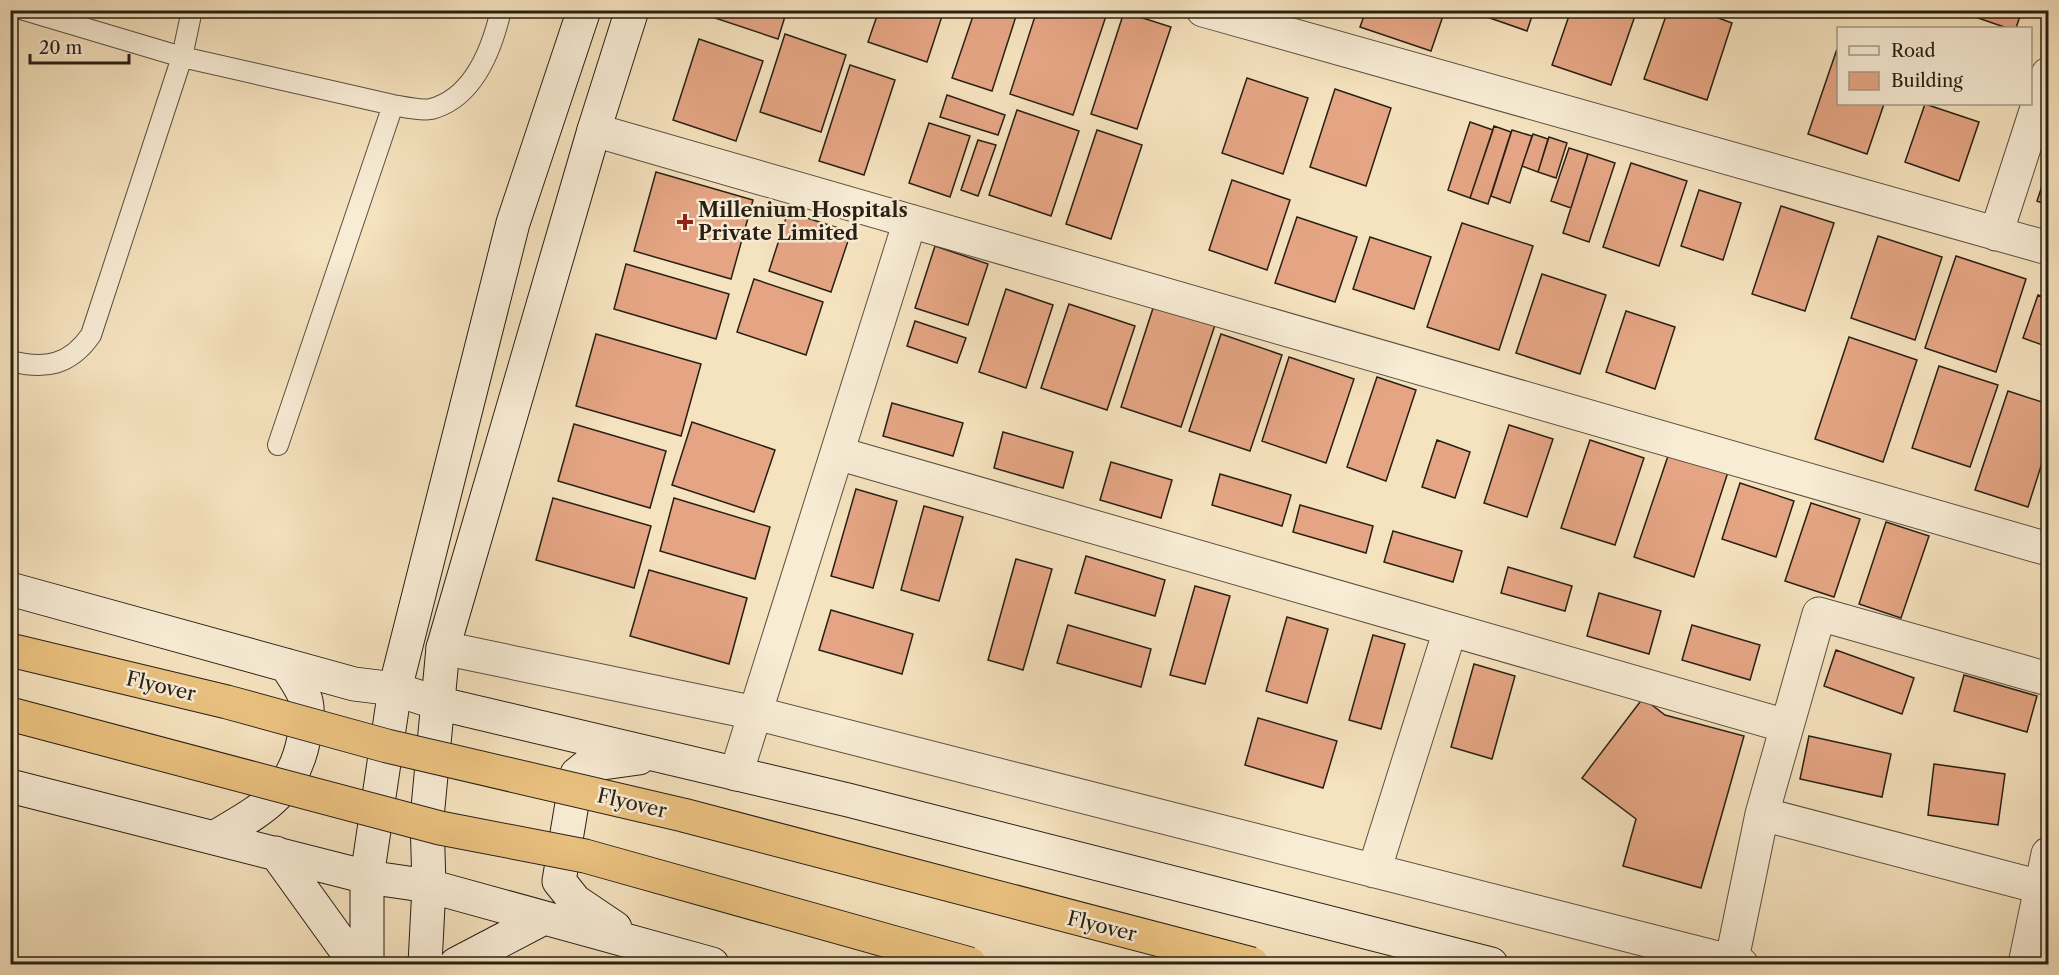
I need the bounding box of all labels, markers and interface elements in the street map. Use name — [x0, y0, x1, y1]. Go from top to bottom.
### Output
scale bar — [30, 27, 129, 65]
legend — [1837, 27, 2032, 105]
text: 20 m — [39, 37, 83, 59]
text: Road — [1891, 40, 1936, 62]
text: Building — [1891, 70, 1963, 92]
place label: Millenium Hospitals Private Limited — [698, 198, 908, 245]
marker: Millenium Hospitals Private Limited — [676, 213, 694, 231]
street label: Flyover — [124, 666, 199, 706]
street label: Flyover — [595, 783, 670, 823]
street label: Flyover — [1065, 906, 1140, 946]

